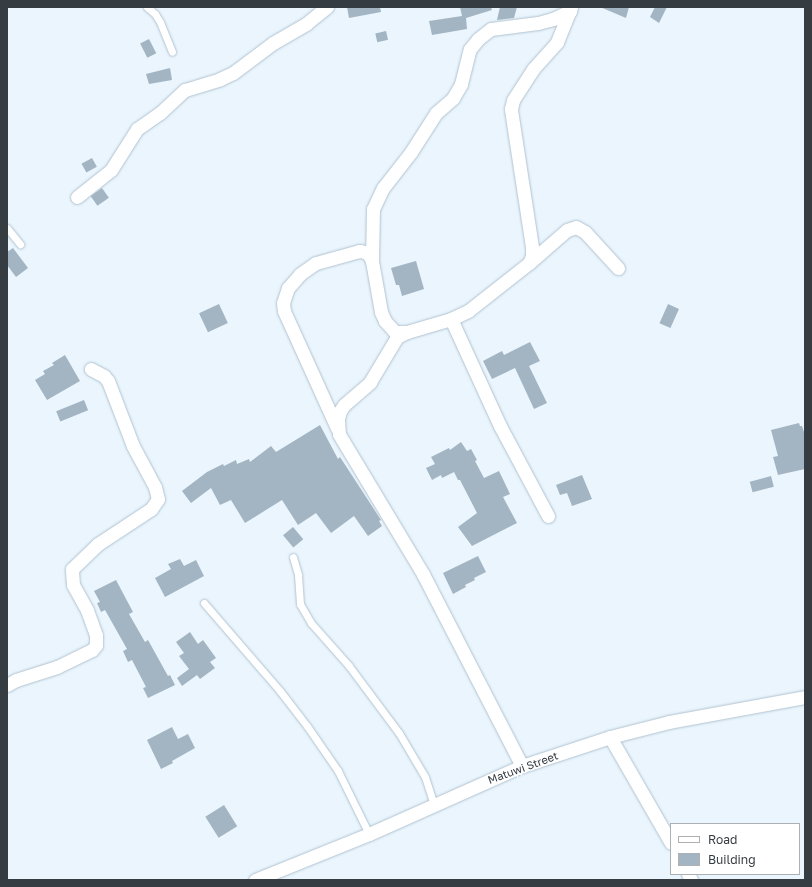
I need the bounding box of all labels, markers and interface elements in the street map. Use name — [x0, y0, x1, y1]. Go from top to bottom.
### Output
street label: Matuwi Street — [486, 749, 560, 787]
legend — [670, 823, 800, 875]
text: Road — [708, 832, 737, 847]
text: Building — [708, 852, 756, 867]

